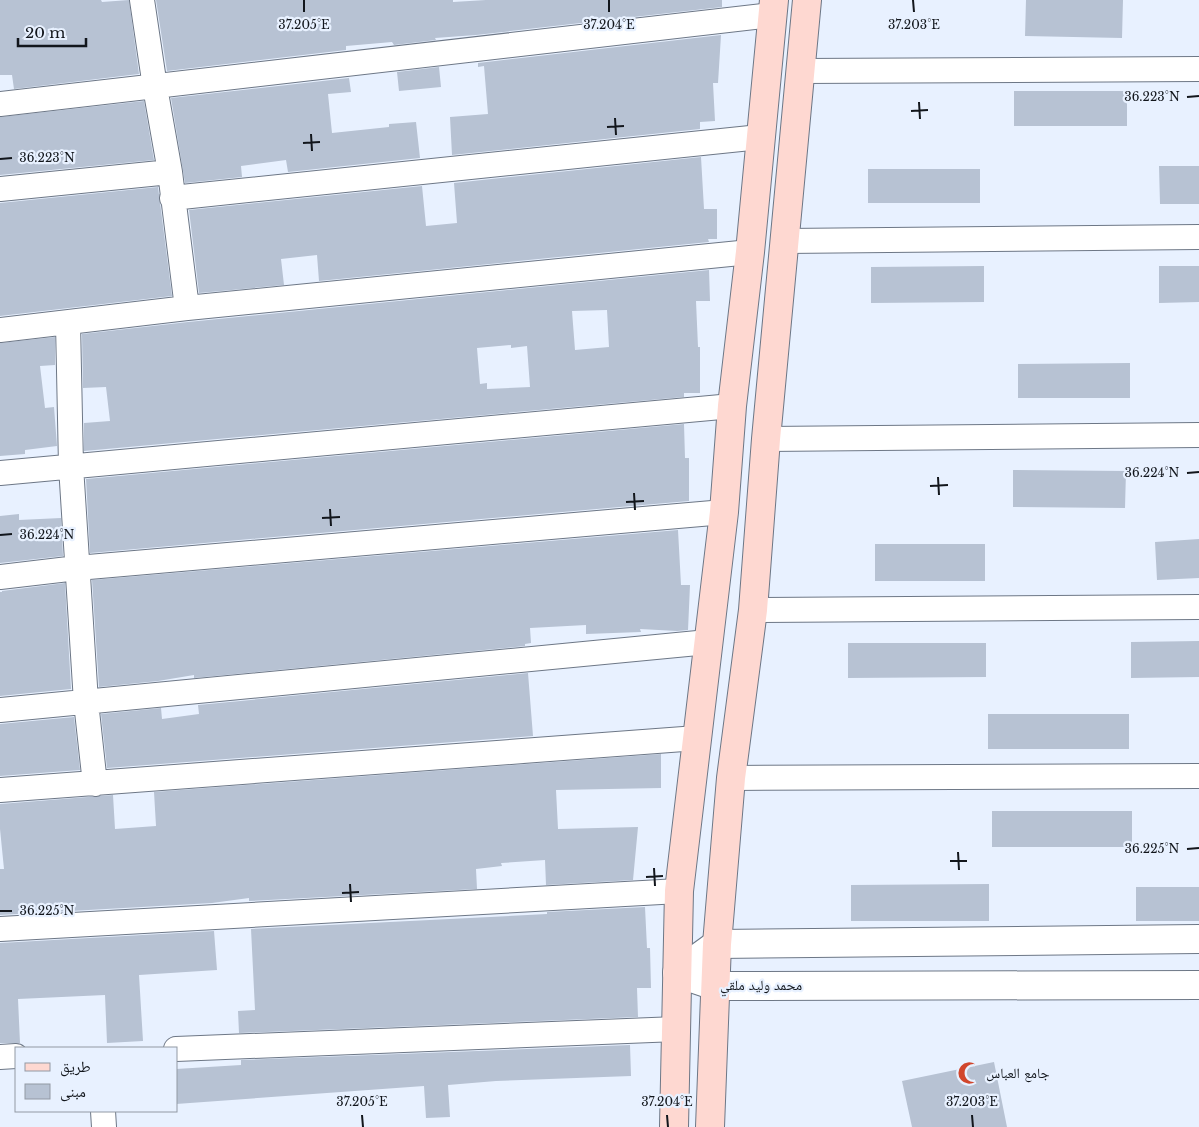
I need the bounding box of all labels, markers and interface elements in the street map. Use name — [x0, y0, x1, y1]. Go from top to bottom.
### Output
scale bar — [18, 15, 85, 47]
text: 37.205°E — [278, 17, 330, 32]
text: 37.204°E — [583, 17, 635, 32]
text: 37.203°E — [888, 17, 940, 32]
text: 20 m — [25, 23, 65, 42]
text: 36.223°N — [1124, 89, 1180, 104]
text: 36.223°N — [19, 150, 75, 165]
text: 36.224°N — [1125, 465, 1180, 480]
text: 36.224°N — [20, 527, 75, 542]
text: 36.225°N — [1125, 841, 1180, 856]
text: 36.225°N — [20, 903, 75, 918]
street label: محمد وليد ملقي — [720, 976, 802, 997]
legend — [15, 1047, 178, 1112]
text: طريق — [60, 1057, 91, 1077]
mosque icon: جامع العباس — [956, 1060, 982, 1086]
place label: جامع العباس — [986, 1064, 1050, 1083]
text: مبنى — [60, 1082, 86, 1102]
text: 37.205°E — [336, 1094, 388, 1109]
text: 37.204°E — [641, 1094, 693, 1109]
text: 37.203°E — [946, 1094, 998, 1109]

